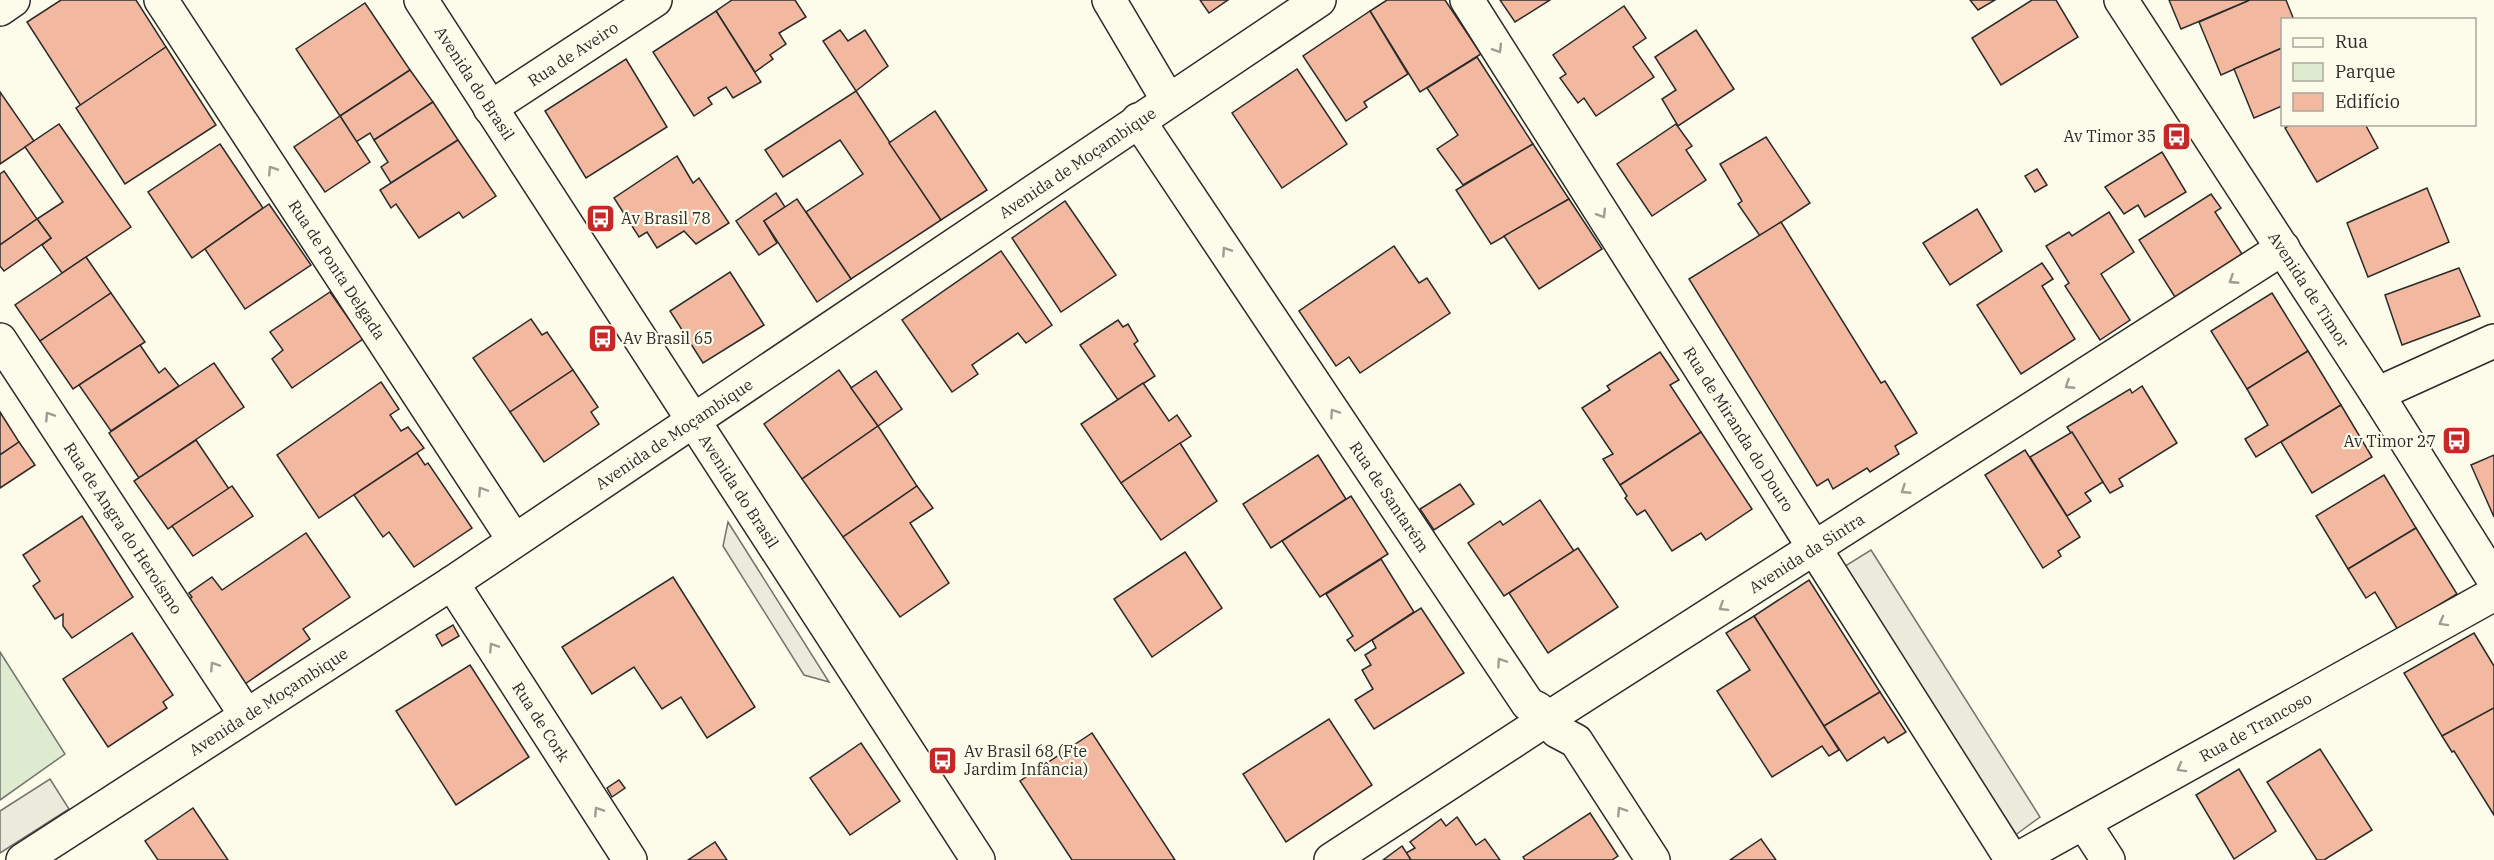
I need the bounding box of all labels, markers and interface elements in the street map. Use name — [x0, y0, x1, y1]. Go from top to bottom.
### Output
street label: Rua de Aveiro — [524, 17, 622, 91]
legend — [2281, 18, 2476, 126]
street label: Avenida do Brasil — [431, 22, 519, 144]
text: Rua — [2335, 30, 2368, 53]
one-way arrow — [1491, 43, 1502, 54]
text: Parque — [2335, 60, 2395, 83]
text: Edifício — [2335, 90, 2400, 113]
street label: Avenida de Moçambique — [995, 103, 1160, 223]
bus stop icon: Av Timor 35 — [2161, 120, 2193, 152]
place label: Av Timor 35 — [2063, 126, 2156, 146]
one-way arrow — [268, 166, 280, 176]
street label: Rua de Ponta Delgada — [284, 196, 390, 343]
bus stop icon: Av Brasil 78 — [584, 202, 616, 234]
place label: Av Brasil 78 — [621, 208, 711, 228]
one-way arrow — [1595, 208, 1607, 218]
street label: Avenida de Timor — [2264, 228, 2354, 351]
one-way arrow — [1221, 247, 1233, 257]
one-way arrow — [2229, 272, 2239, 284]
bus stop icon: Av Brasil 65 — [586, 322, 618, 354]
place label: Av Brasil 65 — [623, 328, 713, 348]
street label: Rua de Miranda do Douro — [1679, 343, 1799, 515]
street label: Avenida de Moçambique — [591, 374, 756, 494]
one-way arrow — [2065, 378, 2076, 389]
one-way arrow — [1330, 409, 1341, 420]
one-way arrow — [46, 411, 57, 422]
bus stop icon: Av Timor 27 — [2441, 425, 2473, 457]
street label: Avenida do Brasil — [695, 430, 783, 552]
place label: Av Timor 27 — [2343, 431, 2436, 451]
street label: Rua de Angra do Heroísmo — [60, 438, 187, 618]
street label: Rua de Santarém — [1345, 438, 1434, 556]
one-way arrow — [1901, 483, 1911, 495]
one-way arrow — [478, 487, 490, 497]
street label: Avenida da Sintra — [1745, 508, 1868, 597]
one-way arrow — [1719, 599, 1729, 611]
one-way arrow — [2439, 615, 2449, 626]
street label: Avenida de Moçambique — [185, 643, 351, 760]
one-way arrow — [488, 643, 500, 653]
one-way arrow — [1497, 658, 1508, 669]
one-way arrow — [210, 662, 221, 673]
street label: Rua de Cork — [508, 678, 575, 766]
street label: Rua de Trancoso — [2196, 688, 2315, 766]
place label: Av Brasil 68 (Fte Jardim Infância) — [964, 741, 1088, 779]
bus stop icon: Av Brasil 68 (Fte Jardim Infância) — [927, 744, 959, 776]
one-way arrow — [2177, 761, 2187, 773]
one-way arrow — [594, 807, 605, 818]
one-way arrow — [1617, 807, 1629, 817]

